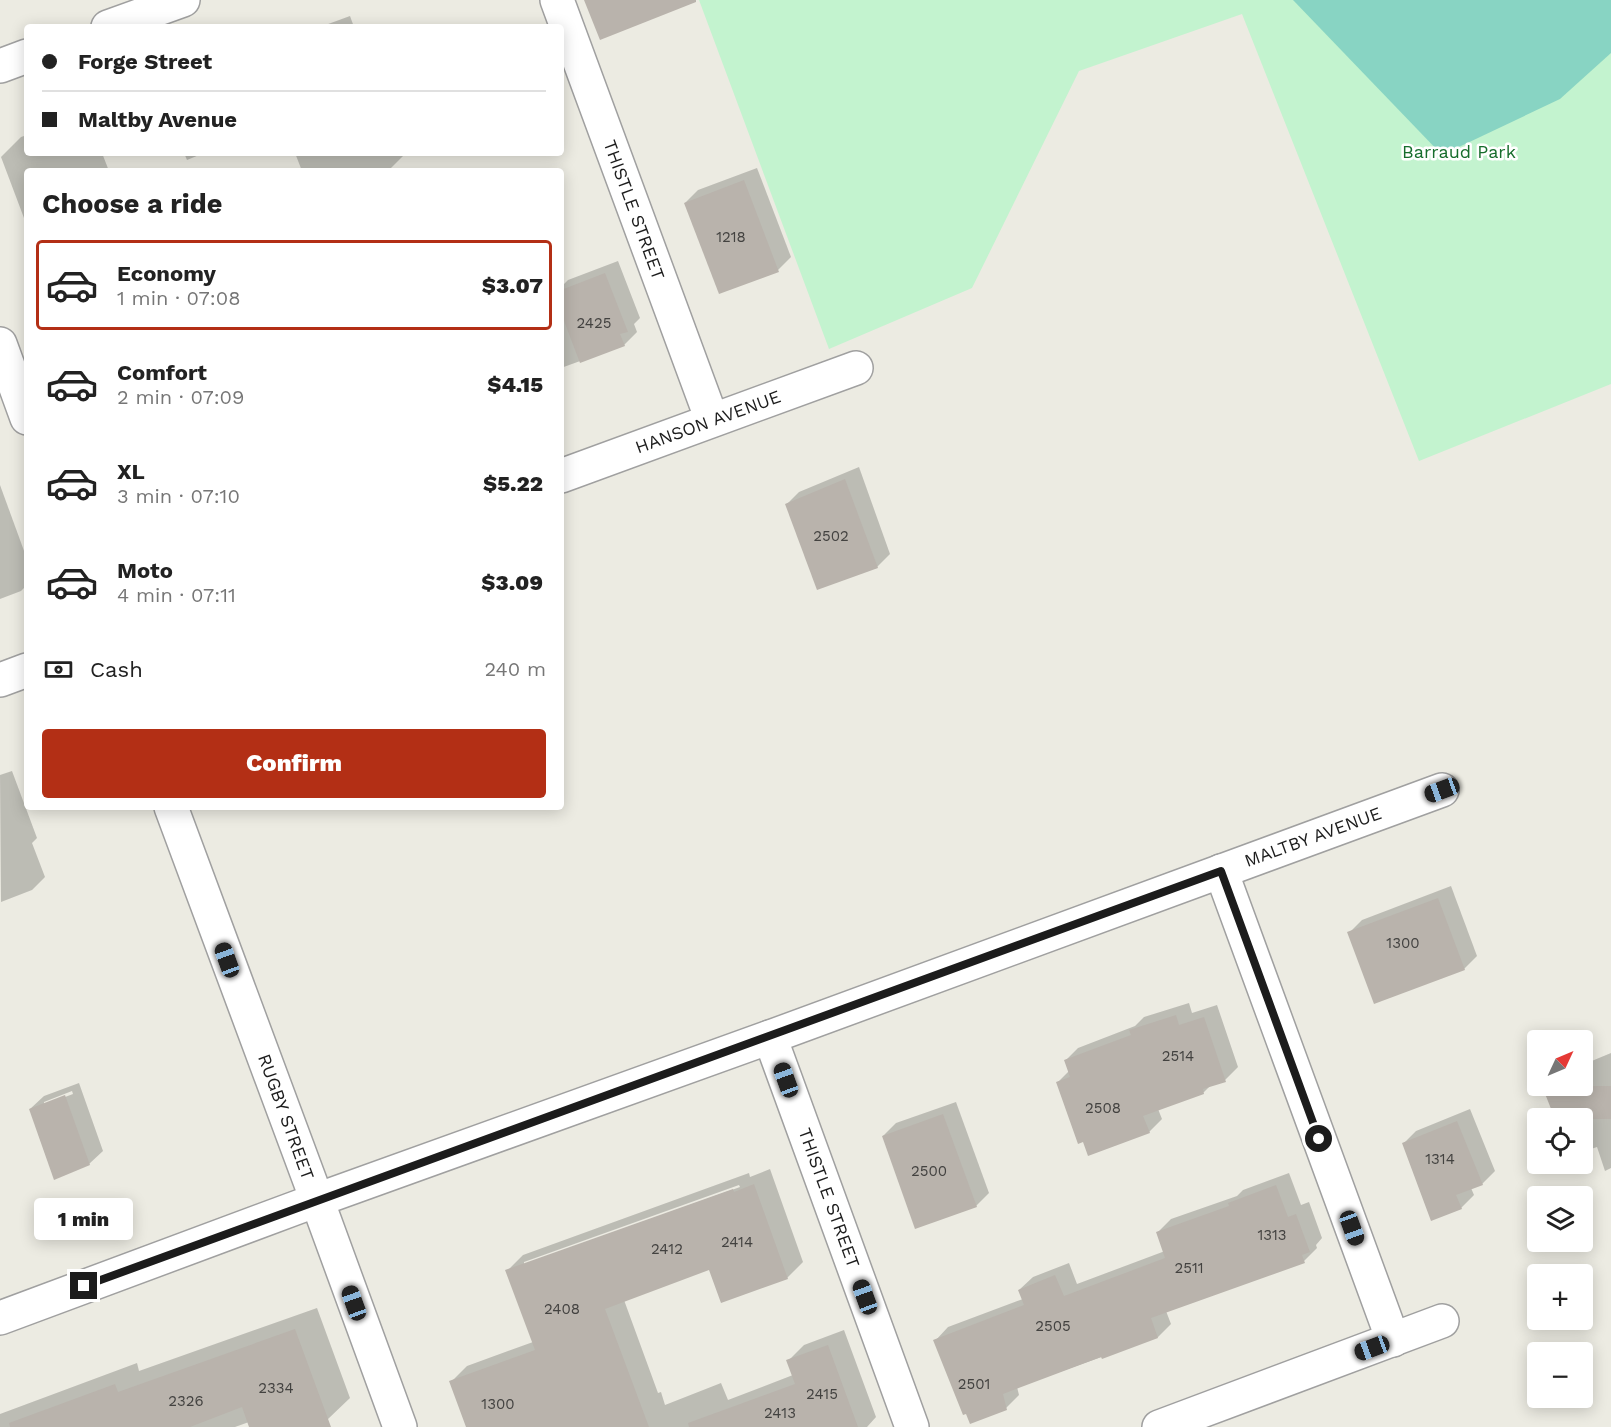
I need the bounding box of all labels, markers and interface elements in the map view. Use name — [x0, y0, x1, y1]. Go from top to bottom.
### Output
text: Forge Street — [78, 49, 212, 74]
text: Maltby Avenue — [78, 107, 237, 132]
street label: THISTLE STREET — [599, 137, 670, 283]
park label: Barraud Park — [1402, 141, 1516, 162]
text: Choose a ride — [42, 188, 222, 220]
house number: 1218 — [716, 228, 746, 246]
icon: car — [45, 258, 99, 312]
text: Economy — [117, 261, 216, 286]
text: $3.07 — [482, 273, 543, 298]
text: 1 min · 07:08 — [117, 286, 240, 310]
house number: 2425 — [577, 314, 611, 332]
icon: car — [45, 357, 99, 411]
text: Comfort — [117, 360, 207, 385]
text: $4.15 — [487, 372, 543, 397]
text: 2 min · 07:09 — [117, 385, 244, 409]
street label: HANSON AVENUE — [632, 385, 783, 458]
icon: car — [45, 456, 99, 510]
text: XL — [117, 459, 145, 484]
text: $5.22 — [483, 471, 543, 496]
text: 3 min · 07:10 — [117, 484, 240, 508]
house number: 2502 — [813, 527, 849, 545]
icon: car — [45, 555, 99, 609]
text: Moto — [117, 558, 173, 583]
text: $3.09 — [481, 570, 543, 595]
text: 4 min · 07:11 — [117, 583, 236, 607]
icon: cash — [42, 653, 75, 686]
text: Cash — [90, 657, 143, 682]
text: 240 m — [484, 657, 546, 681]
button: Confirm — [42, 729, 546, 798]
car — [1422, 775, 1462, 805]
street label: MALTBY AVENUE — [1241, 802, 1384, 871]
house number: 1300 — [1386, 934, 1420, 952]
car — [212, 940, 242, 980]
north arrow — [1527, 1030, 1593, 1096]
map controls — [1527, 1030, 1593, 1408]
house number: 2514 — [1162, 1047, 1194, 1065]
street label: RUGBY STREET — [254, 1051, 319, 1183]
car — [771, 1060, 801, 1100]
house number: 2508 — [1085, 1099, 1121, 1117]
button: locate — [1527, 1108, 1593, 1174]
street label: THISTLE STREET — [794, 1125, 865, 1271]
route start — [1305, 1125, 1332, 1152]
house number: 1314 — [1425, 1150, 1455, 1168]
house number: 2500 — [911, 1162, 947, 1180]
button: layers — [1527, 1186, 1593, 1252]
callout: 1 min — [34, 1199, 134, 1241]
text: 1 min — [58, 1207, 109, 1231]
car — [1337, 1208, 1367, 1248]
house number: 1313 — [1257, 1226, 1287, 1244]
house number: 2414 — [721, 1233, 753, 1251]
house number: 2412 — [651, 1240, 683, 1258]
house number: 2511 — [1174, 1259, 1204, 1277]
button: + — [1527, 1264, 1593, 1330]
route end — [70, 1272, 97, 1299]
car — [850, 1277, 880, 1317]
car — [339, 1283, 369, 1323]
house number: 2408 — [544, 1300, 580, 1318]
house number: 2505 — [1035, 1317, 1071, 1335]
car — [1352, 1333, 1392, 1363]
button: − — [1527, 1342, 1593, 1408]
house number: 2501 — [958, 1375, 990, 1393]
house number: 2334 — [258, 1379, 294, 1397]
house number: 2415 — [806, 1385, 838, 1403]
house number: 2326 — [168, 1392, 204, 1410]
house number: 1300 — [481, 1395, 515, 1413]
house number: 2413 — [764, 1404, 796, 1422]

